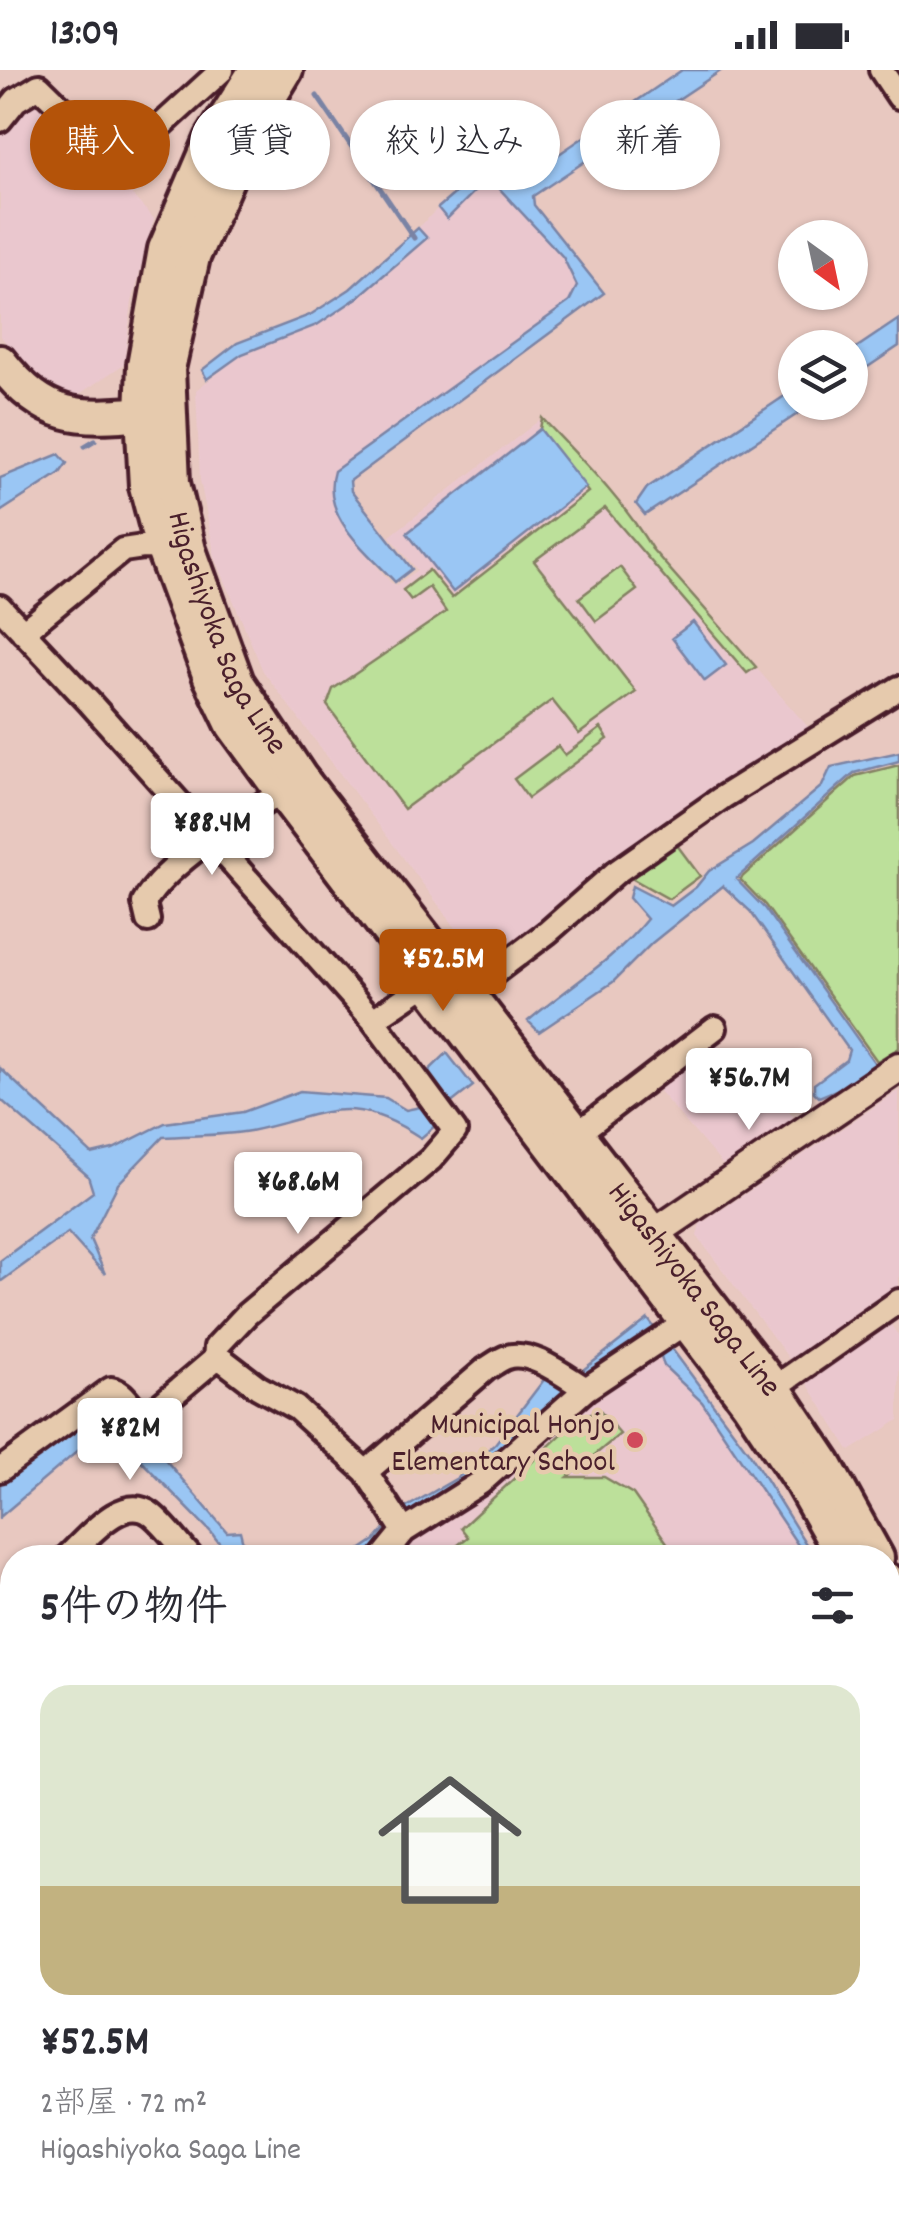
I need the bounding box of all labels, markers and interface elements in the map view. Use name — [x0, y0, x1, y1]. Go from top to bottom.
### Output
text: 13:09 — [50, 8, 120, 63]
chip: 購入 — [30, 100, 170, 190]
chip: 賃貸 — [190, 100, 330, 190]
chip: 絞り込み — [350, 100, 560, 190]
chip: 新着 — [580, 100, 720, 190]
north arrow — [778, 220, 868, 310]
map controls — [778, 220, 868, 420]
button: layers — [778, 330, 868, 420]
street label: Higashiyoka Saga Line — [153, 507, 297, 765]
pin: ¥88.4M — [131, 793, 293, 878]
text: ¥88.4M — [173, 802, 251, 848]
pin: ¥52.5M — [362, 929, 524, 1014]
text: ¥52.5M — [401, 938, 485, 984]
pin: ¥56.7M — [668, 1048, 830, 1133]
text: ¥56.7M — [708, 1057, 790, 1103]
pin: ¥68.6M — [217, 1152, 379, 1237]
text: ¥68.6M — [256, 1161, 340, 1207]
street label: Higashiyoka Saga Line — [594, 1174, 791, 1408]
pin: ¥82M — [71, 1398, 189, 1483]
place label: Municipal Honjo Elementary School — [391, 1404, 615, 1487]
text: ¥82M — [99, 1407, 161, 1453]
marker: Municipal Honjo Elementary School — [624, 1429, 646, 1451]
icon: filters — [805, 1578, 860, 1633]
text: 5件の物件 — [40, 1581, 227, 1641]
icon: home — [360, 1750, 540, 1930]
text: ¥52.5M — [40, 2015, 149, 2075]
text: 2部屋 · 72 m² — [40, 2083, 207, 2129]
text: Higashiyoka Saga Line — [40, 2129, 301, 2175]

